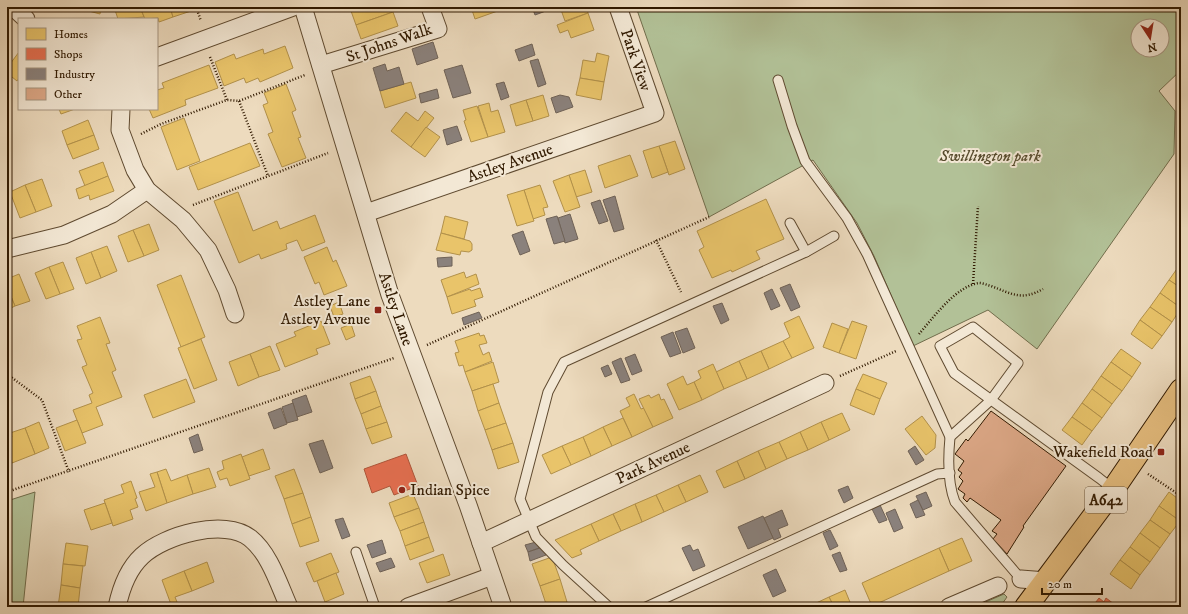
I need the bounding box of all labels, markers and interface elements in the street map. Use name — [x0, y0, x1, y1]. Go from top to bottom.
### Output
legend — [18, 18, 158, 110]
north arrow — [1130, 18, 1170, 58]
street label: St Johns Walk — [343, 19, 435, 67]
street label: Park View — [616, 26, 656, 94]
text: Homes — [54, 27, 88, 42]
text: N — [1146, 39, 1158, 55]
text: Shops — [54, 47, 82, 62]
text: Industry — [54, 67, 95, 82]
text: Other — [54, 87, 83, 102]
street label: Astley Avenue — [465, 139, 556, 187]
park label: Swillington park — [938, 146, 1041, 166]
street label: Astley Lane — [374, 270, 418, 349]
place label: Astley Lane Astley Avenue — [281, 291, 370, 329]
marker: Astley Lane Astley Avenue — [373, 305, 383, 315]
street label: Park Avenue — [613, 437, 694, 489]
place label: Wakefield Road — [1052, 442, 1153, 462]
marker: Wakefield Road — [1156, 447, 1166, 457]
place label: Indian Spice — [410, 480, 490, 500]
marker: Indian Spice — [397, 485, 407, 495]
road number: A642 — [1085, 487, 1127, 513]
scale bar — [1042, 570, 1102, 596]
text: 20 m — [1048, 577, 1072, 592]

